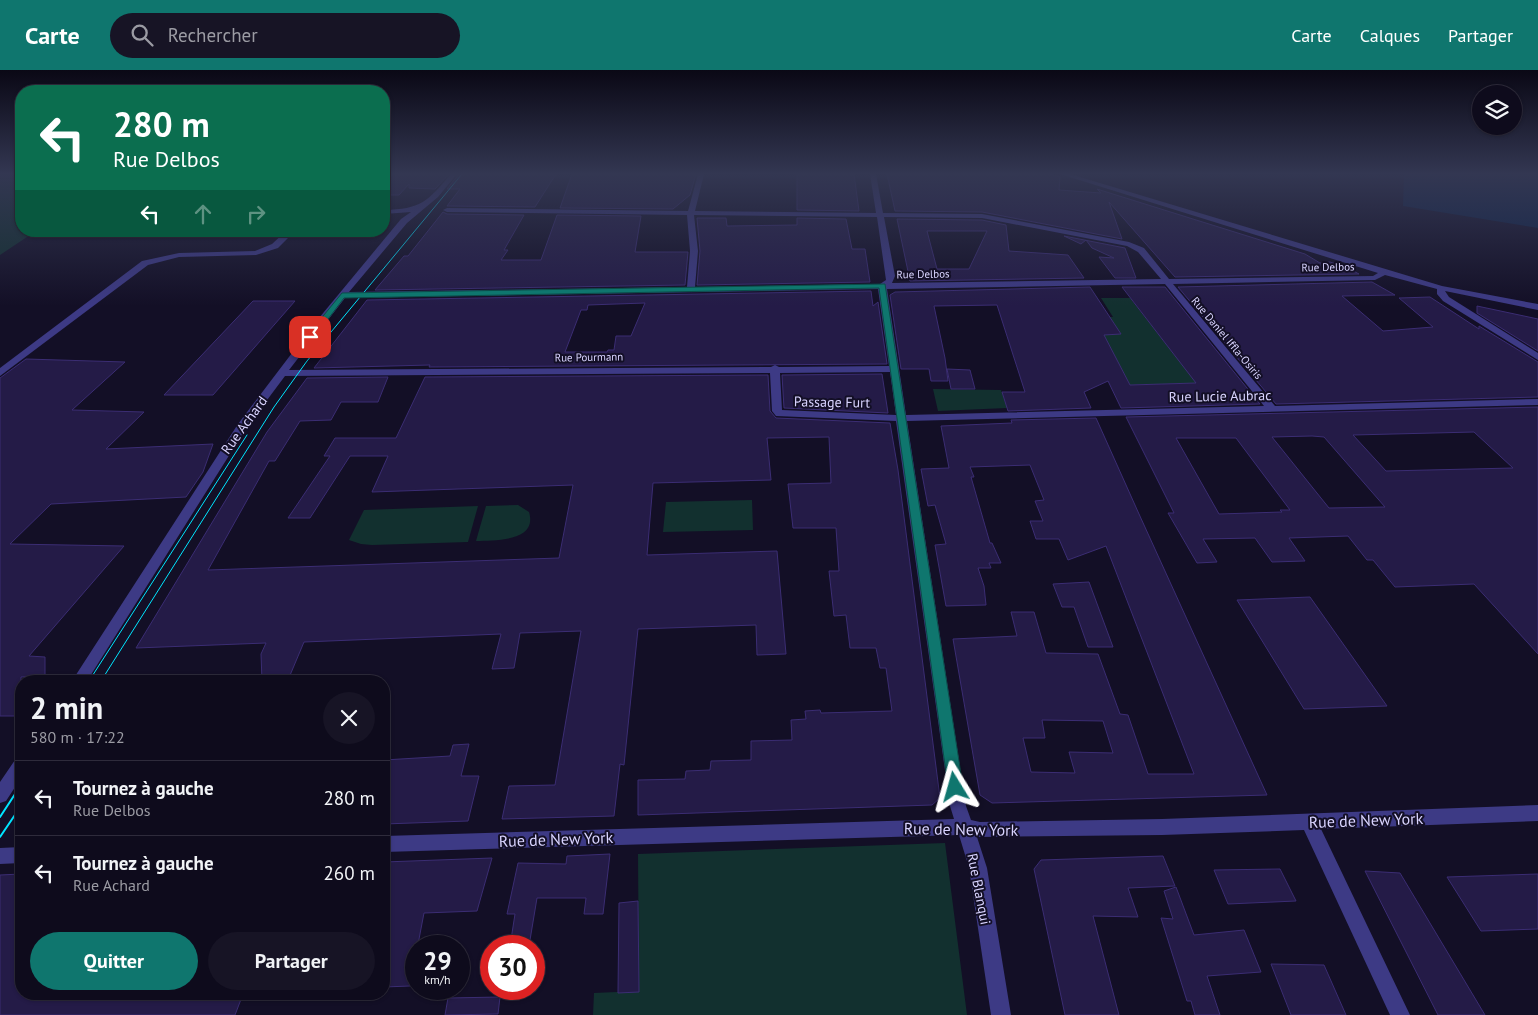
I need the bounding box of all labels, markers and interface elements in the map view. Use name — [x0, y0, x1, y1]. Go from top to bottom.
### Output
search box — [110, 13, 460, 58]
text: Carte — [25, 20, 80, 51]
icon: search — [128, 21, 156, 49]
text: Rechercher — [168, 23, 258, 47]
text: Carte — [1291, 24, 1332, 47]
text: Calques — [1360, 24, 1420, 47]
text: Partager — [1448, 24, 1513, 47]
map controls — [1472, 85, 1522, 135]
button: layers — [1472, 85, 1522, 135]
text: 280 m — [113, 101, 210, 147]
icon: left — [30, 105, 95, 170]
text: Rue Delbos — [113, 145, 220, 173]
icon: left — [136, 200, 164, 228]
icon: ahead — [189, 200, 217, 228]
icon: right — [242, 200, 270, 228]
street label: Rue Delbos — [1301, 260, 1355, 274]
street label: Rue Delbos — [896, 267, 950, 281]
street label: Rue Daniel Iffla-Osiris — [1188, 294, 1266, 382]
pin — [289, 316, 331, 358]
icon: arrive — [296, 323, 324, 351]
street label: Rue Pourmann — [555, 349, 623, 365]
street label: Rue Lucie Aubrac — [1168, 386, 1272, 406]
street label: Rue Achard — [217, 392, 271, 458]
street label: Passage Furt — [794, 392, 870, 412]
text: 2 min — [30, 688, 103, 727]
button: close — [323, 692, 375, 744]
text: 580 m · 17:22 — [30, 727, 125, 747]
position arrow — [928, 760, 980, 812]
text: Tournez à gauche — [73, 776, 214, 800]
icon: left — [30, 784, 58, 812]
text: 280 m — [323, 786, 375, 810]
text: Rue Delbos — [73, 800, 151, 820]
street label: Rue de New York — [1308, 808, 1424, 832]
street label: Rue de New York — [904, 818, 1019, 840]
street label: Rue de New York — [498, 827, 614, 851]
text: Tournez à gauche — [73, 851, 214, 875]
street label: Rue Blanqui — [963, 852, 995, 926]
icon: left — [30, 859, 58, 887]
text: 260 m — [323, 861, 375, 885]
text: Rue Achard — [73, 875, 150, 895]
button: Quitter — [30, 932, 198, 990]
button: Partager — [208, 932, 375, 990]
speed limit sign: 30 — [480, 935, 545, 1000]
text: 29 — [423, 945, 452, 977]
text: km/h — [424, 972, 451, 987]

